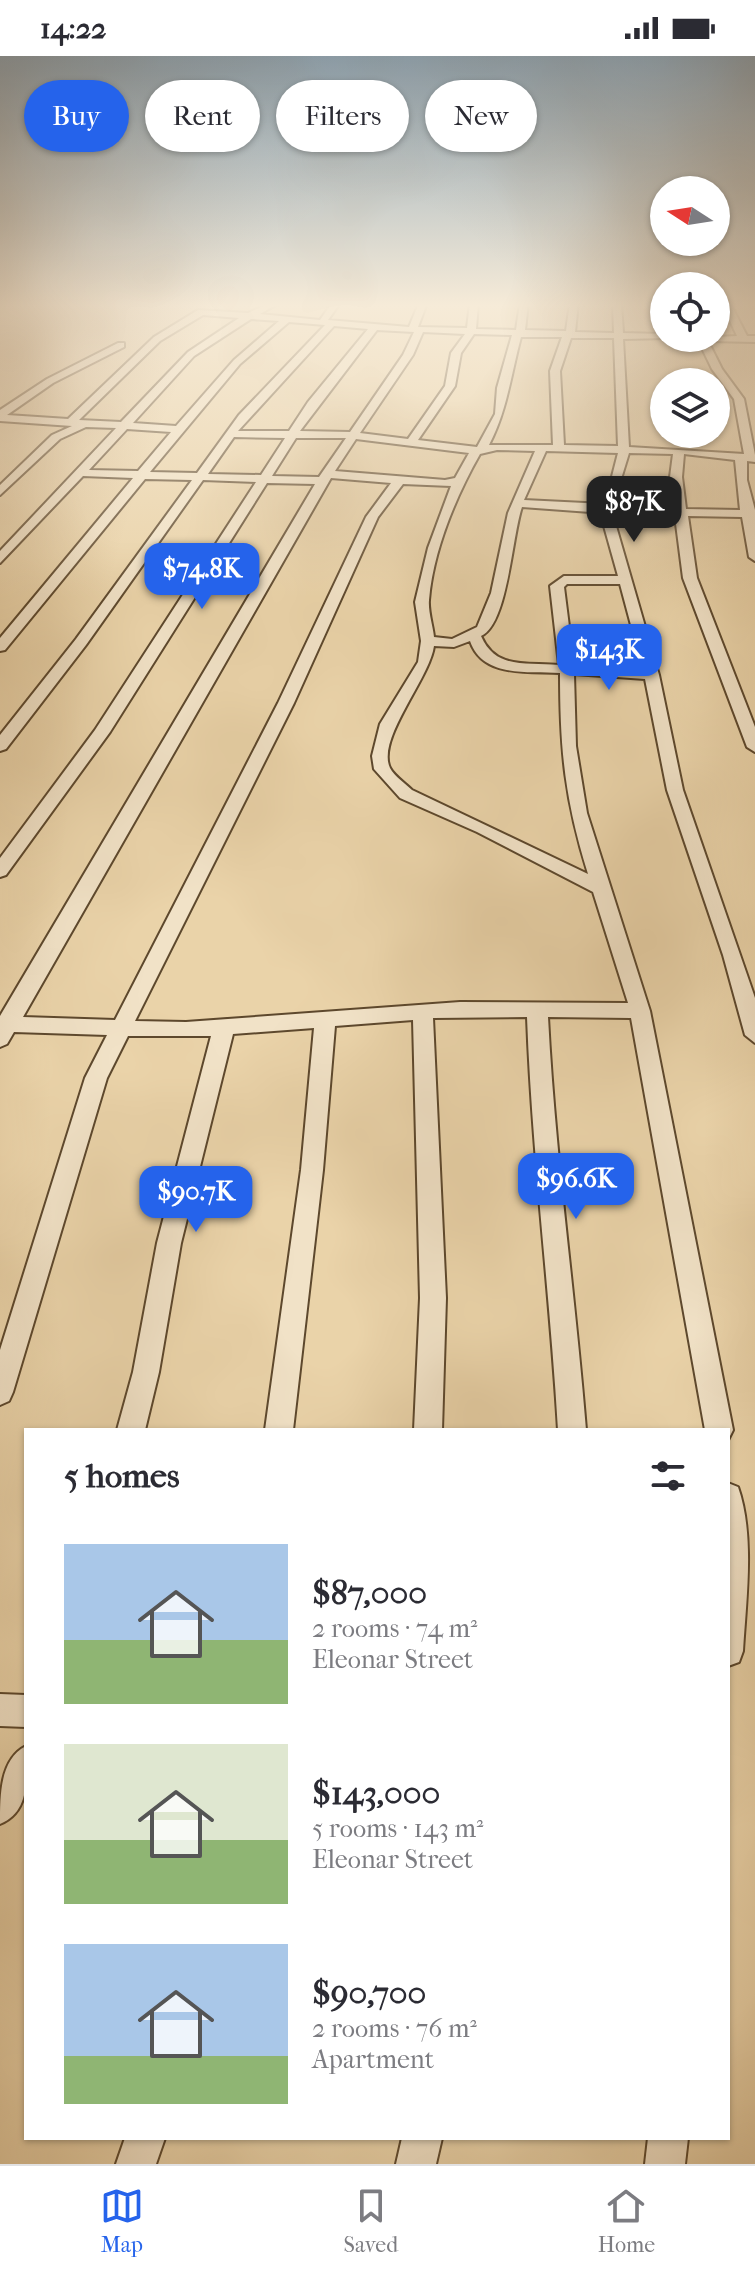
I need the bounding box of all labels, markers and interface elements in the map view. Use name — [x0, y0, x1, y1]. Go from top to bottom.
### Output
text: 14:22 — [40, 11, 107, 46]
chip: Buy — [24, 80, 129, 152]
chip: Rent — [145, 80, 260, 152]
chip: Filters — [276, 80, 409, 152]
chip: New — [425, 80, 537, 152]
north arrow — [650, 176, 730, 256]
map controls — [650, 176, 730, 448]
button: locate — [650, 272, 730, 352]
button: layers — [650, 368, 730, 448]
pin: $87K — [587, 476, 681, 544]
text: $87K — [605, 486, 663, 517]
pin: $74.8K — [137, 543, 267, 611]
text: $74.8K — [162, 553, 242, 584]
pin: $143K — [553, 624, 665, 692]
text: $143K — [575, 634, 643, 665]
pin: $96.6K — [511, 1153, 641, 1221]
text: $96.6K — [536, 1163, 616, 1194]
pin: $90.7K — [131, 1166, 261, 1234]
text: $90.7K — [157, 1176, 235, 1207]
icon: filters — [646, 1454, 690, 1498]
text: 5 homes — [64, 1456, 179, 1496]
text: $87,000 — [312, 1573, 427, 1613]
icon: home — [128, 1576, 224, 1672]
text: 2 rooms · 74 m² — [312, 1613, 477, 1644]
text: Eleonar Street — [312, 1644, 473, 1675]
text: $143,000 — [312, 1773, 440, 1813]
icon: home — [128, 1776, 224, 1872]
text: 5 rooms · 143 m² — [312, 1813, 483, 1844]
text: Eleonar Street — [312, 1844, 473, 1875]
text: $90,700 — [312, 1973, 426, 2013]
icon: home — [128, 1976, 224, 2072]
text: 2 rooms · 76 m² — [312, 2013, 477, 2044]
text: Apartment — [312, 2044, 434, 2075]
tab: Map — [100, 2184, 144, 2258]
tab: Saved — [344, 2184, 398, 2258]
tab: Home — [598, 2184, 655, 2258]

